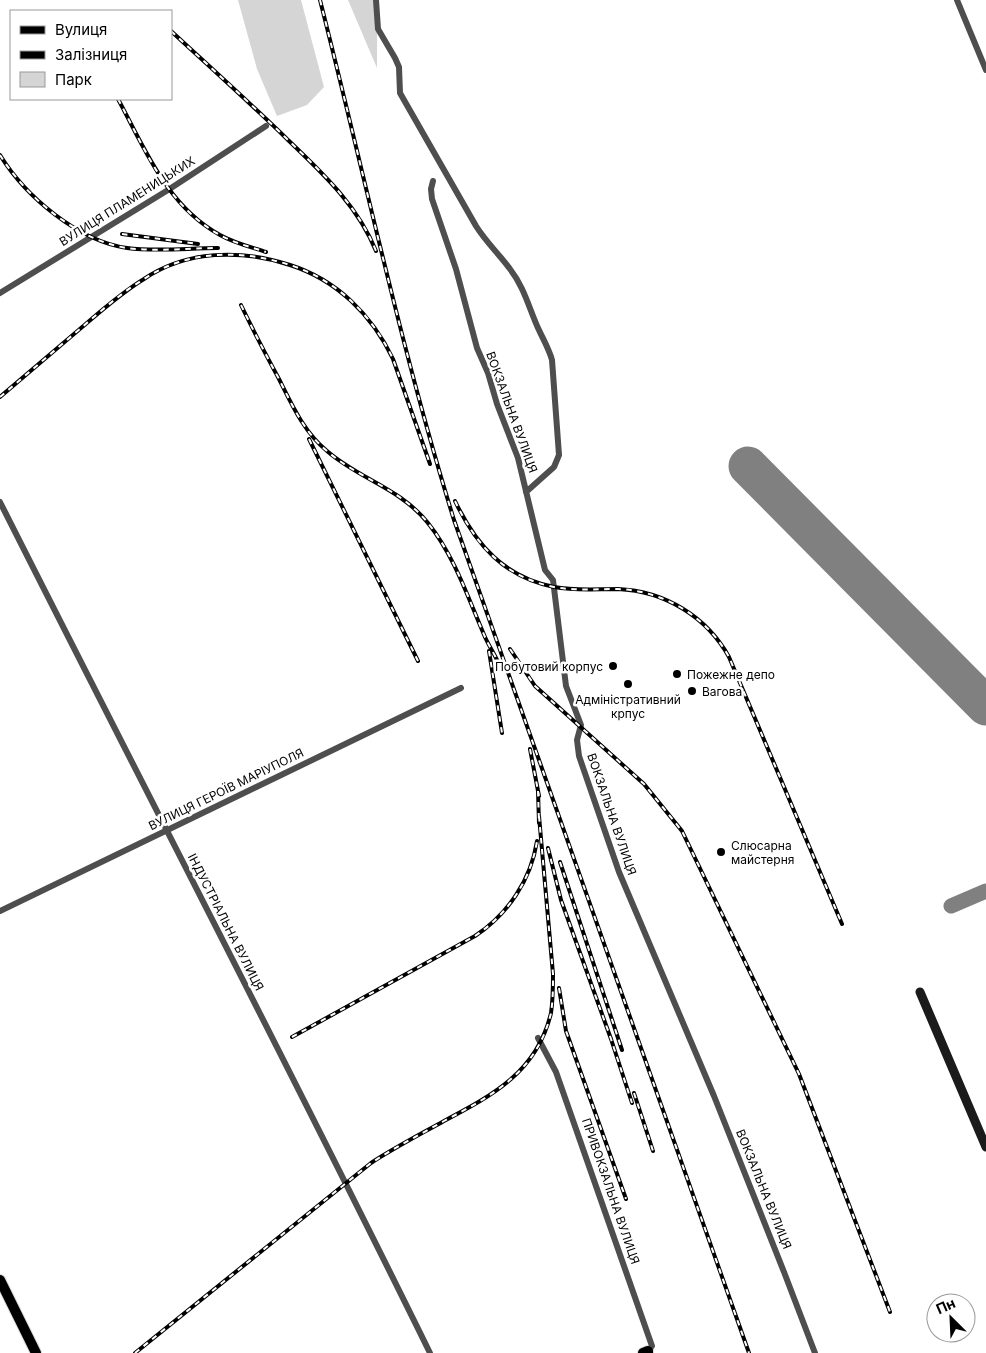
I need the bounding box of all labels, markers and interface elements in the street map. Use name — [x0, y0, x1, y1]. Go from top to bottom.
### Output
legend — [10, 10, 172, 100]
text: Вулиця — [55, 20, 107, 39]
text: Залізниця — [55, 45, 127, 64]
text: Парк — [55, 70, 92, 89]
street label: ВУЛИЦЯ ПЛАМЕНИЦЬКИХ — [56, 153, 198, 249]
street label: ВОКЗАЛЬНА ВУЛИЦЯ — [483, 349, 541, 475]
place label: Побутовий корпус — [495, 659, 603, 674]
marker: Побутовий корпус — [607, 660, 619, 672]
place label: Пожежне депо — [687, 667, 775, 682]
marker: Пожежне депо — [671, 668, 683, 680]
marker: Адміністративний крпус — [622, 678, 634, 690]
place label: Вагова — [702, 684, 742, 699]
marker: Вагова — [686, 685, 698, 697]
place label: Адміністративний крпус — [575, 692, 681, 721]
street label: ВУЛИЦЯ ГЕРОЇВ МАРІУПОЛЯ — [146, 745, 306, 833]
street label: ВОКЗАЛЬНА ВУЛИЦЯ — [584, 751, 640, 877]
place label: Слюсарна майстерня — [731, 838, 794, 867]
marker: Слюсарна майстерня — [715, 846, 727, 858]
street label: ІНДУСТРІАЛЬНА ВУЛИЦЯ — [185, 851, 267, 993]
street label: ПРИВОКЗАЛЬНА ВУЛИЦЯ — [579, 1116, 643, 1266]
street label: ВОКЗАЛЬНА ВУЛИЦЯ — [733, 1127, 795, 1251]
north arrow — [926, 1293, 976, 1343]
text: Пн — [933, 1294, 958, 1317]

